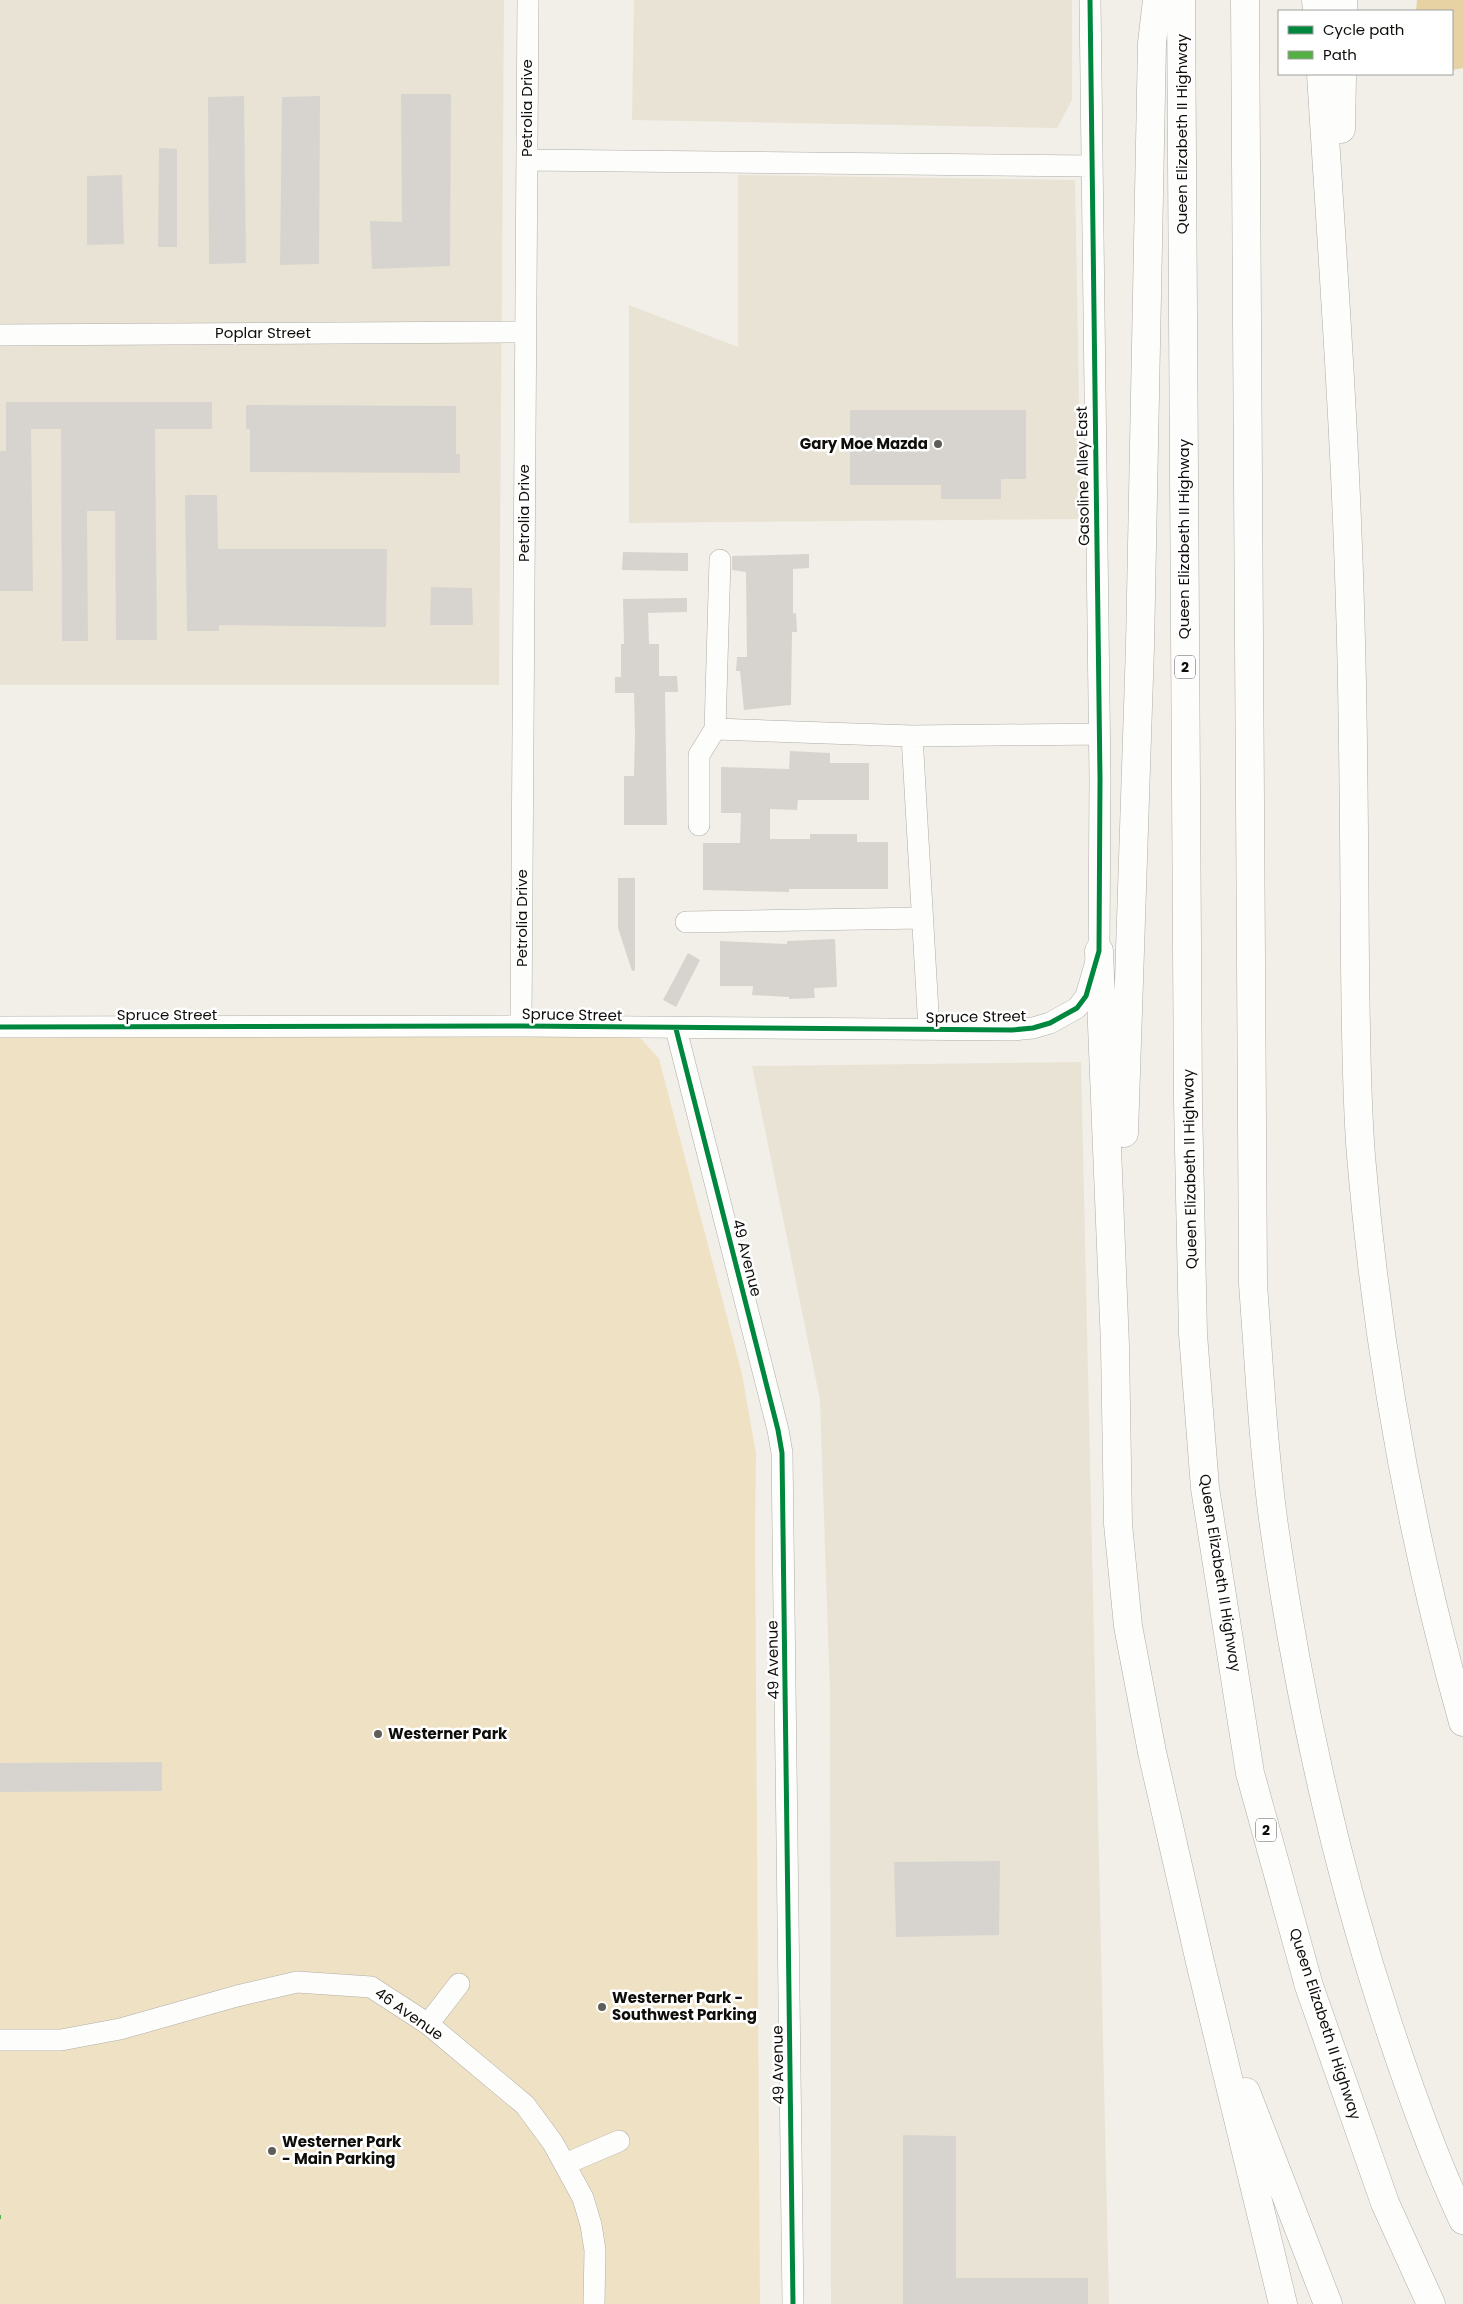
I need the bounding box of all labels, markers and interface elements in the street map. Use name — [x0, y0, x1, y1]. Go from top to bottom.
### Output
legend — [1278, 10, 1453, 75]
text: Cycle path — [1323, 19, 1404, 40]
street label: Queen Elizabeth II Highway — [1171, 33, 1192, 234]
text: Path — [1323, 44, 1357, 65]
street label: Petrolia Drive — [516, 59, 537, 157]
street label: Poplar Street — [215, 322, 311, 343]
street label: Gasoline Alley East — [1071, 406, 1094, 546]
place label: Gary Moe Mazda — [800, 433, 928, 454]
marker: Gary Moe Mazda — [932, 438, 944, 450]
street label: Queen Elizabeth II Highway — [1173, 438, 1194, 639]
street label: Petrolia Drive — [513, 464, 534, 562]
road number: 2 — [1175, 656, 1195, 679]
street label: Petrolia Drive — [511, 869, 532, 967]
street label: Spruce Street — [522, 1003, 622, 1026]
street label: Spruce Street — [117, 1004, 217, 1025]
street label: Spruce Street — [926, 1005, 1026, 1028]
street label: Queen Elizabeth II Highway — [1177, 1068, 1202, 1269]
street label: 49 Avenue — [728, 1217, 767, 1299]
street label: Queen Elizabeth II Highway — [1194, 1472, 1247, 1674]
street label: 49 Avenue — [761, 1620, 784, 1700]
place label: Westerner Park — [388, 1723, 508, 1744]
marker: Westerner Park — [372, 1728, 384, 1740]
road number: 2 — [1256, 1818, 1276, 1842]
street label: Queen Elizabeth II Highway — [1285, 1925, 1367, 2123]
street label: 46 Avenue — [371, 1982, 448, 2045]
place label: Westerner Park - Southwest Parking — [612, 1987, 757, 2025]
marker: Westerner Park - Southwest Parking — [596, 2001, 608, 2013]
street label: 49 Avenue — [766, 2025, 789, 2105]
place label: Westerner Park - Main Parking — [282, 2131, 402, 2169]
marker: Westerner Park - Main Parking — [266, 2145, 278, 2157]

